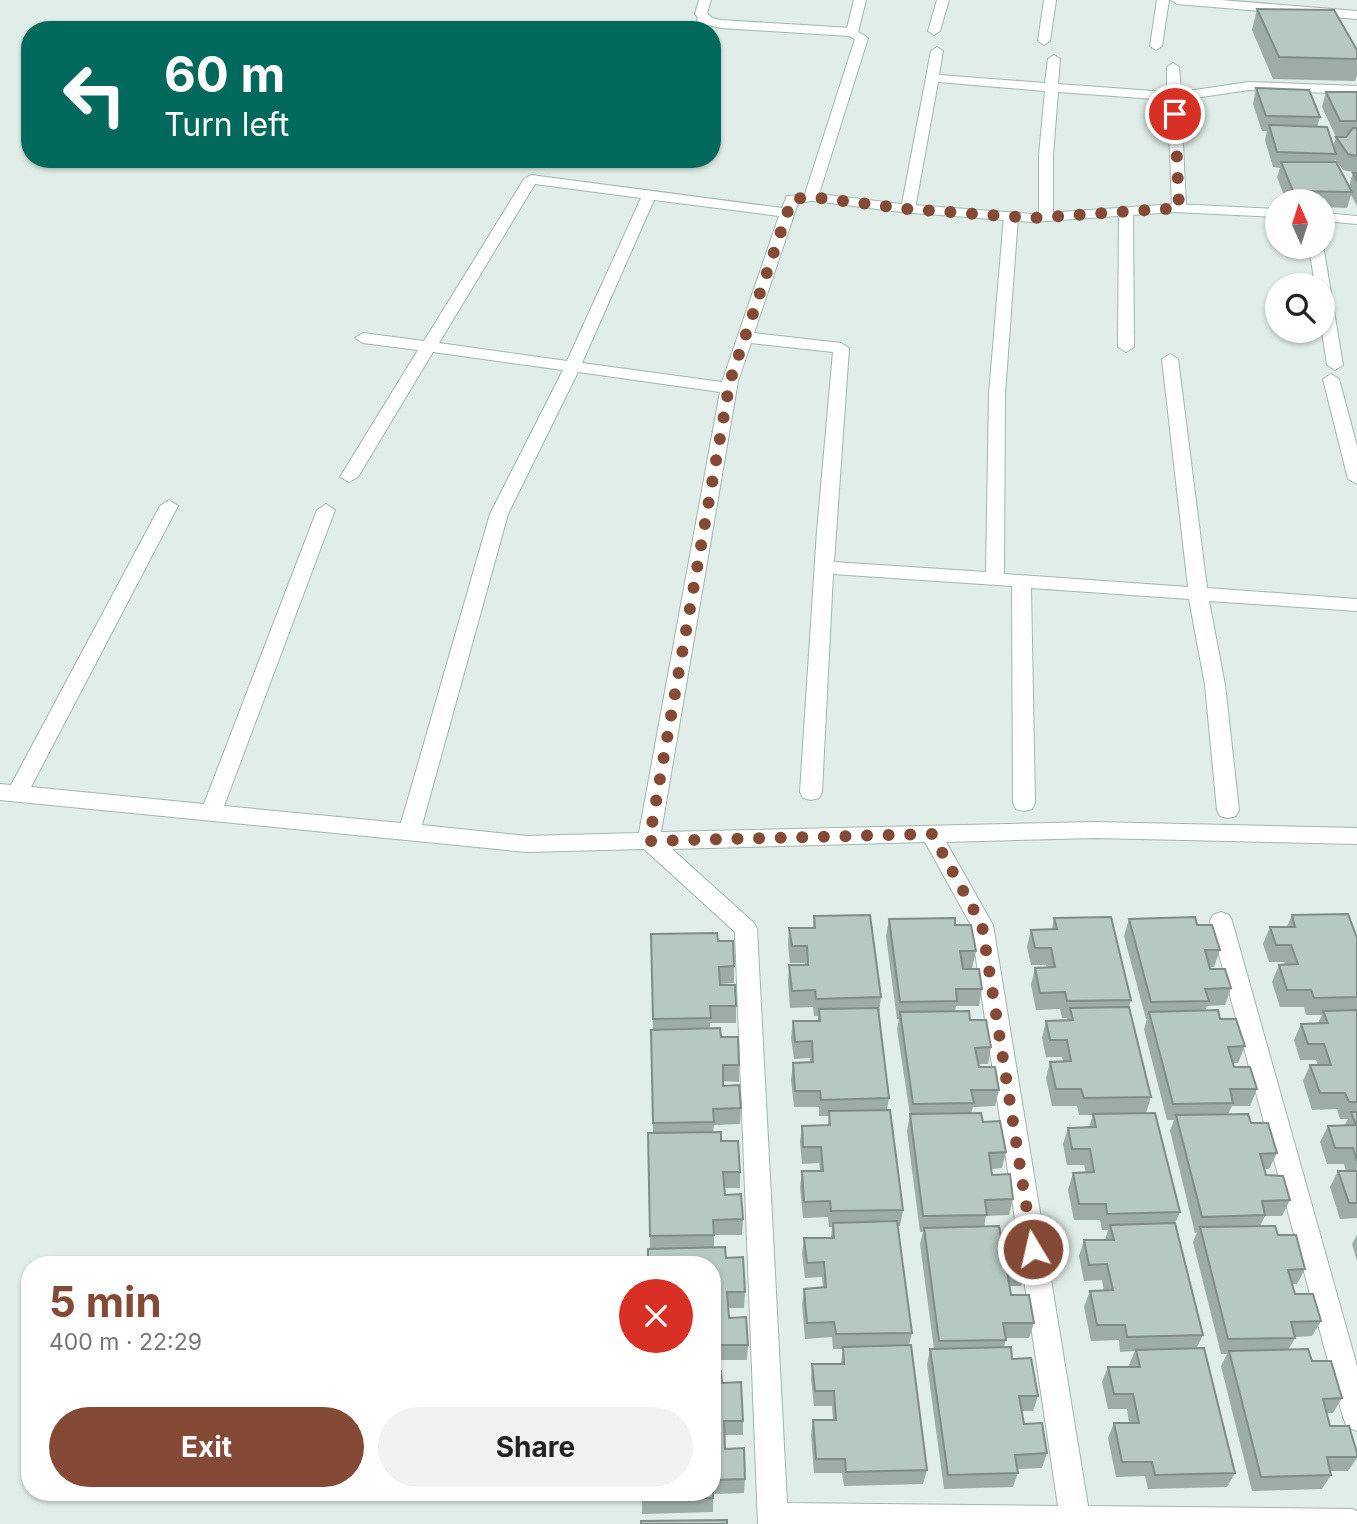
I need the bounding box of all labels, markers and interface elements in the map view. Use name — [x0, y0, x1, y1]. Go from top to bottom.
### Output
text: 60 m — [164, 45, 285, 104]
icon: left — [49, 49, 140, 140]
pin — [1145, 84, 1205, 144]
icon: arrive — [1156, 95, 1194, 133]
text: Turn left — [164, 105, 289, 144]
north arrow — [1265, 189, 1335, 259]
map controls — [1265, 189, 1335, 343]
button: search — [1265, 273, 1335, 343]
position arrow — [996, 1212, 1070, 1286]
text: 5 min — [49, 1276, 162, 1327]
button: close — [619, 1279, 693, 1353]
text: 400 m · 22:29 — [49, 1328, 202, 1356]
button: Exit — [49, 1407, 364, 1487]
button: Share — [378, 1407, 693, 1487]

